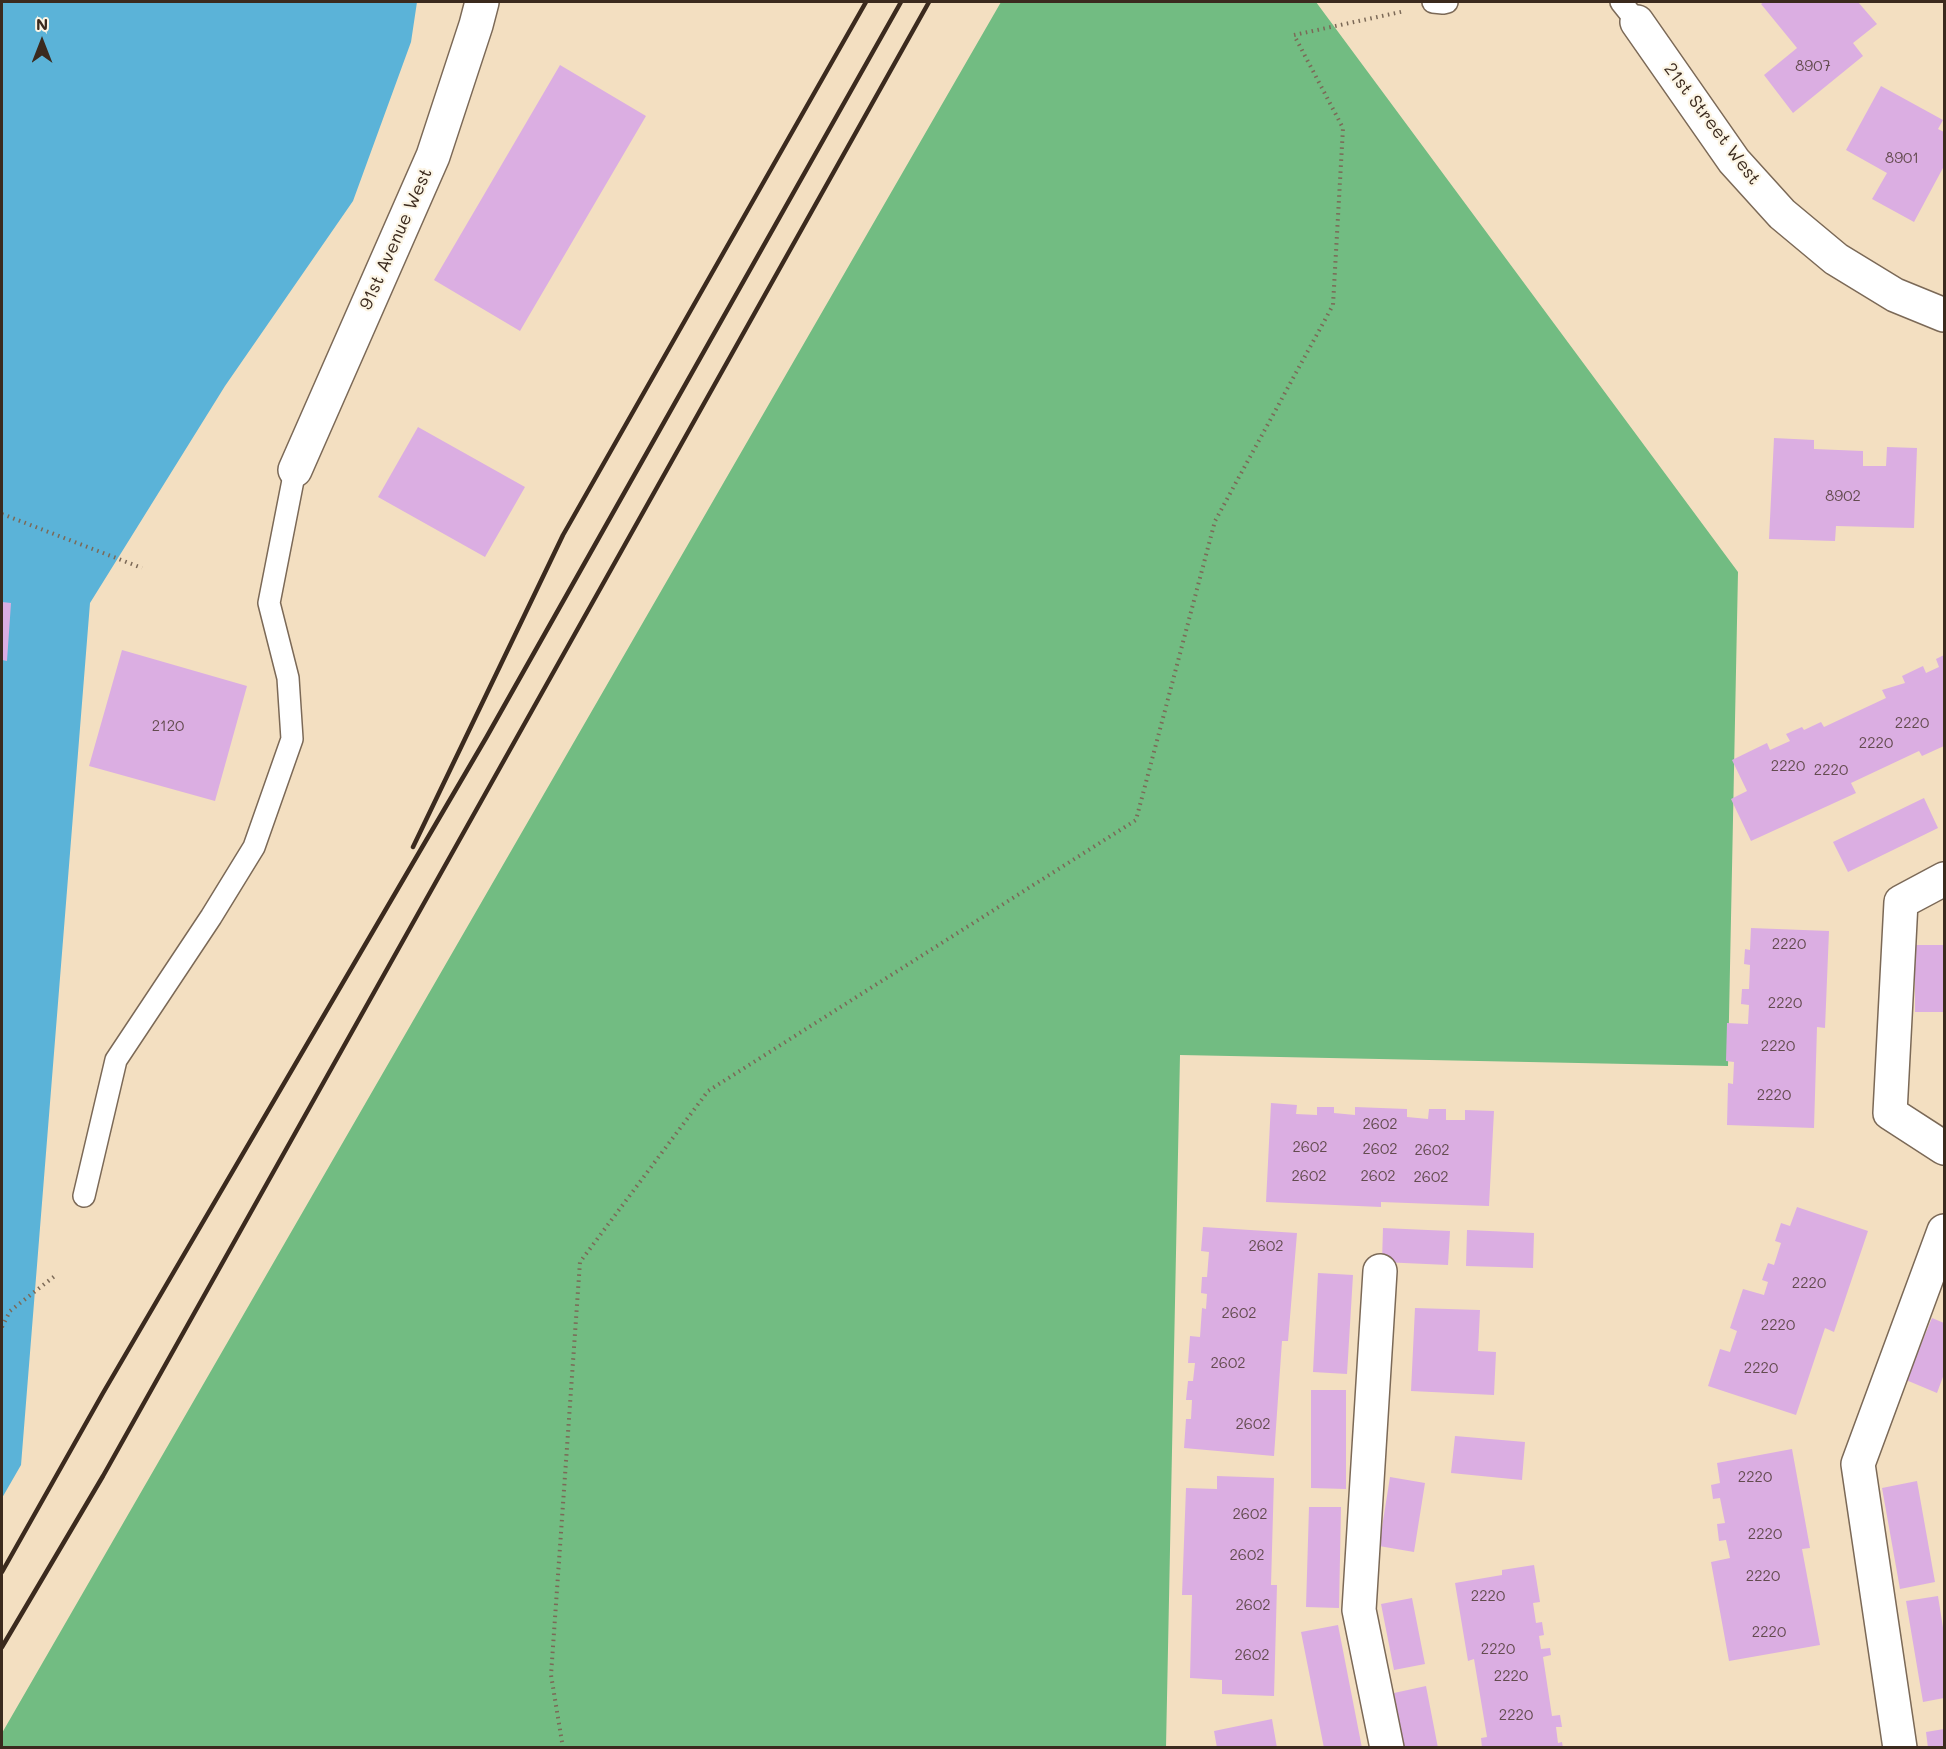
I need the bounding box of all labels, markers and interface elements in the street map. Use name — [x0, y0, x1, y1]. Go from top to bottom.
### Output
north arrow — [12, 12, 72, 72]
text: N — [36, 13, 48, 34]
house number: 8907 — [1795, 57, 1831, 75]
street label: 21st Street West — [1659, 59, 1765, 189]
house number: 8901 — [1885, 149, 1919, 167]
street label: 91st Avenue West — [355, 165, 437, 313]
house number: 8902 — [1825, 487, 1861, 505]
house number: 2220 — [1895, 714, 1929, 732]
house number: 2120 — [152, 717, 184, 735]
house number: 2220 — [1859, 734, 1893, 752]
house number: 2220 — [1771, 757, 1805, 775]
house number: 2220 — [1814, 761, 1848, 779]
house number: 2220 — [1772, 935, 1806, 953]
house number: 2220 — [1768, 994, 1802, 1012]
house number: 2220 — [1761, 1037, 1795, 1055]
house number: 2220 — [1757, 1086, 1791, 1104]
house number: 2602 — [1362, 1115, 1398, 1133]
house number: 2602 — [1292, 1138, 1328, 1156]
house number: 2602 — [1362, 1140, 1398, 1158]
house number: 2602 — [1414, 1141, 1450, 1159]
house number: 2602 — [1291, 1167, 1327, 1185]
house number: 2602 — [1360, 1167, 1396, 1185]
house number: 2602 — [1413, 1168, 1449, 1186]
house number: 2602 — [1248, 1237, 1284, 1255]
house number: 2220 — [1792, 1274, 1826, 1292]
house number: 2602 — [1221, 1304, 1257, 1322]
house number: 2220 — [1761, 1316, 1795, 1334]
house number: 2602 — [1210, 1354, 1246, 1372]
house number: 2220 — [1744, 1359, 1778, 1377]
house number: 2602 — [1235, 1415, 1271, 1433]
house number: 2220 — [1738, 1468, 1772, 1486]
house number: 2602 — [1232, 1505, 1268, 1523]
house number: 2220 — [1748, 1525, 1782, 1543]
house number: 2602 — [1229, 1546, 1265, 1564]
house number: 2220 — [1746, 1567, 1780, 1585]
house number: 2220 — [1471, 1587, 1505, 1605]
house number: 2602 — [1235, 1596, 1271, 1614]
house number: 2220 — [1752, 1623, 1786, 1641]
house number: 2220 — [1481, 1640, 1515, 1658]
house number: 2602 — [1234, 1646, 1270, 1664]
house number: 2220 — [1494, 1667, 1528, 1685]
house number: 2220 — [1499, 1706, 1533, 1724]

